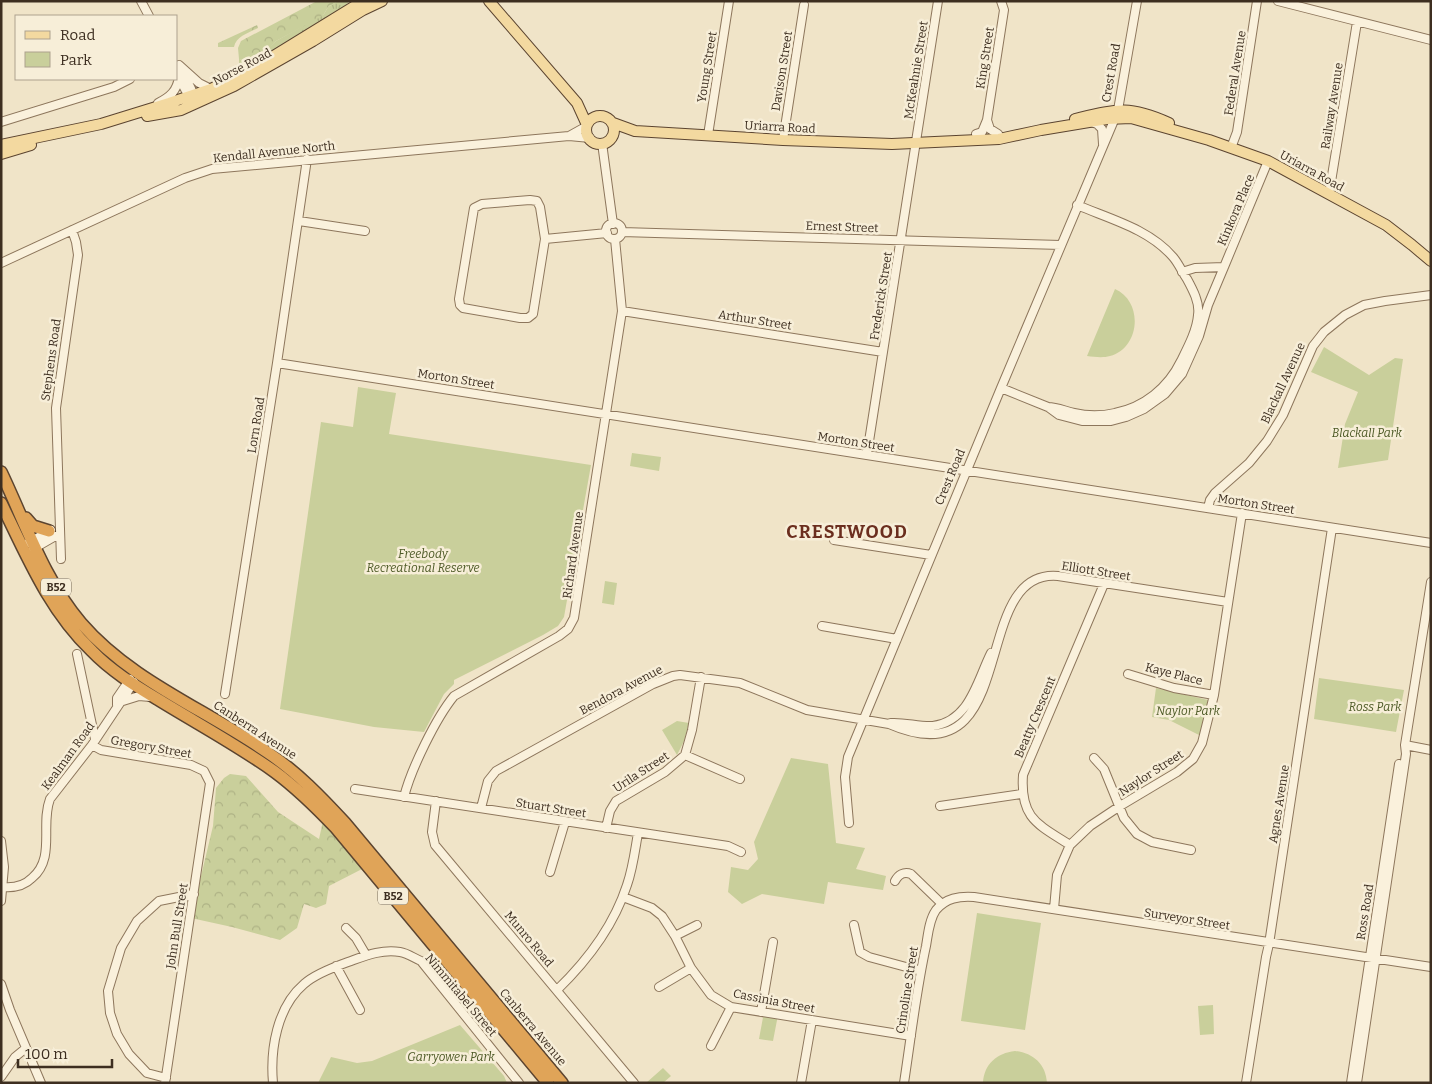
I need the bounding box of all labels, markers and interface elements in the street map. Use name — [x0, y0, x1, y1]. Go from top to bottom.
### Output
legend — [15, 15, 178, 80]
street label: McKeahnie Street — [901, 19, 931, 120]
street label: King Street — [973, 25, 997, 90]
text: Road — [60, 26, 95, 44]
street label: Davison Street — [769, 29, 795, 112]
street label: Federal Avenue — [1221, 29, 1249, 117]
street label: Young Street — [694, 30, 720, 104]
street label: Crest Road — [1099, 42, 1123, 104]
street label: Norse Road — [210, 46, 274, 88]
text: Park — [60, 51, 92, 69]
street label: Railway Avenue — [1318, 62, 1346, 150]
street label: Uriarra Road — [744, 118, 816, 136]
street label: Kendall Avenue North — [212, 139, 336, 165]
street label: Uriarra Road — [1277, 148, 1347, 194]
street label: Kinkora Place — [1215, 172, 1257, 248]
street label: Ernest Street — [805, 219, 879, 235]
street label: Frederick Street — [867, 250, 895, 341]
street label: Arthur Street — [717, 307, 793, 333]
street label: Stephens Road — [38, 318, 64, 402]
street label: Blackall Avenue — [1258, 340, 1308, 426]
street label: Morton Street — [417, 366, 496, 392]
street label: Lorn Road — [245, 396, 267, 454]
park label: Blackall Park — [1332, 426, 1403, 440]
street label: Morton Street — [817, 429, 896, 455]
street label: Crest Road — [932, 447, 968, 507]
street label: Morton Street — [1217, 491, 1296, 517]
street label: Richard Avenue — [560, 510, 586, 600]
district label: CRESTWOOD — [786, 521, 908, 543]
park label: Freebody Recreational Reserve — [366, 547, 480, 575]
street label: Elliott Street — [1060, 559, 1132, 583]
road number: B52 — [41, 578, 71, 596]
street label: Kaye Place — [1144, 660, 1204, 688]
street label: Bendora Avenue — [577, 662, 665, 718]
street label: Beatty Crescent — [1012, 674, 1059, 760]
street label: Canberra Avenue — [211, 698, 299, 762]
park label: Ross Park — [1349, 700, 1402, 714]
park label: Naylor Park — [1156, 704, 1220, 718]
street label: Kealman Road — [39, 719, 97, 793]
street label: Gregory Street — [109, 733, 193, 761]
street label: Naylor Street — [1116, 747, 1186, 799]
street label: Urila Street — [610, 748, 672, 795]
street label: Agnes Avenue — [1266, 764, 1292, 844]
street label: Stuart Street — [515, 796, 588, 821]
street label: John Bull Street — [163, 882, 191, 971]
street label: Ross Road — [1354, 883, 1376, 941]
road number: B52 — [378, 888, 408, 904]
street label: Surveyor Street — [1143, 905, 1232, 933]
street label: Munro Road — [502, 908, 556, 970]
street label: Crinoline Street — [893, 945, 921, 1035]
street label: Nimmitabel Street — [422, 951, 500, 1040]
street label: Canberra Avenue — [497, 986, 569, 1068]
street label: Cassinia Street — [732, 986, 817, 1016]
scale bar — [18, 1036, 111, 1068]
text: 100 m — [25, 1045, 68, 1063]
park label: Garryowen Park — [407, 1050, 495, 1064]

